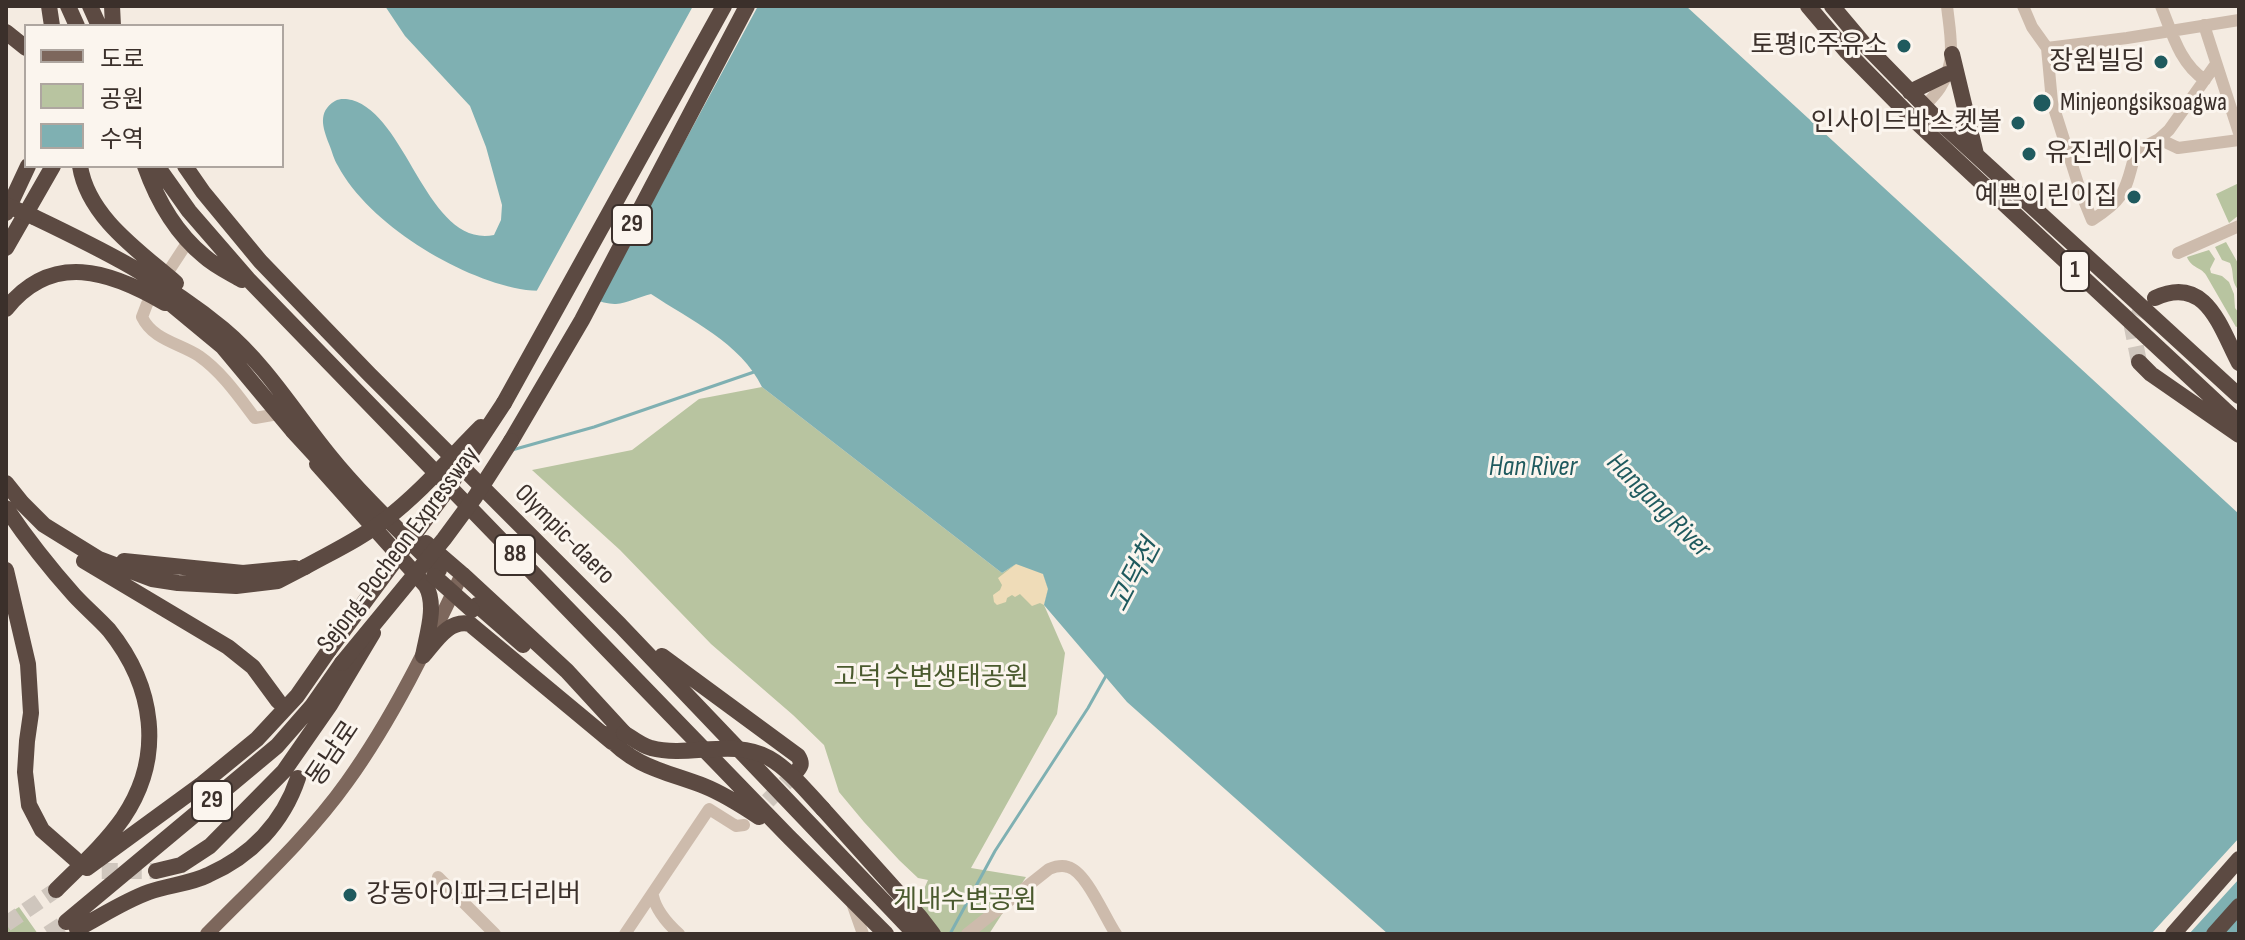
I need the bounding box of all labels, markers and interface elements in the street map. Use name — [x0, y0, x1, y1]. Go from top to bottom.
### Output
legend — [24, 24, 284, 168]
place label: 토평IC주유소 — [1751, 30, 1888, 62]
marker: 토평IC주유소 — [1895, 37, 1913, 55]
text: 도로 — [100, 45, 144, 74]
place label: 장원빌딩 — [2049, 46, 2145, 78]
marker: 장원빌딩 — [2152, 53, 2170, 71]
text: 공원 — [100, 85, 144, 114]
place label: Minjeongsiksoagwa — [2060, 87, 2227, 119]
marker: Minjeongsiksoagwa — [2031, 92, 2053, 114]
place label: 인사이드바스켓볼 — [1811, 107, 2002, 139]
marker: 인사이드바스켓볼 — [2009, 114, 2027, 132]
text: 수역 — [100, 125, 144, 154]
place label: 유진레이저 — [2045, 138, 2165, 170]
marker: 유진레이저 — [2020, 145, 2038, 163]
place label: 예쁜이린이집 — [1974, 181, 2118, 213]
marker: 예쁜이린이집 — [2125, 188, 2143, 206]
road number: 29 — [612, 205, 652, 245]
road number: 1 — [2061, 251, 2089, 291]
street label: Sejong-Pocheon Expressway — [311, 441, 487, 659]
water label: Hangang River — [1599, 447, 1717, 565]
water label: Han River — [1489, 451, 1577, 485]
street label: Olympic-daero — [507, 478, 621, 592]
water label: 고덕천 — [1103, 534, 1169, 618]
road number: 88 — [495, 535, 535, 575]
park label: 고덕 수변생태공원 — [833, 662, 1029, 694]
street label: 동남로 — [301, 716, 367, 792]
road number: 29 — [192, 781, 232, 821]
place label: 강동아이파크더리버 — [366, 879, 581, 911]
park label: 게내수변공원 — [893, 885, 1037, 917]
marker: 강동아이파크더리버 — [341, 886, 359, 904]

